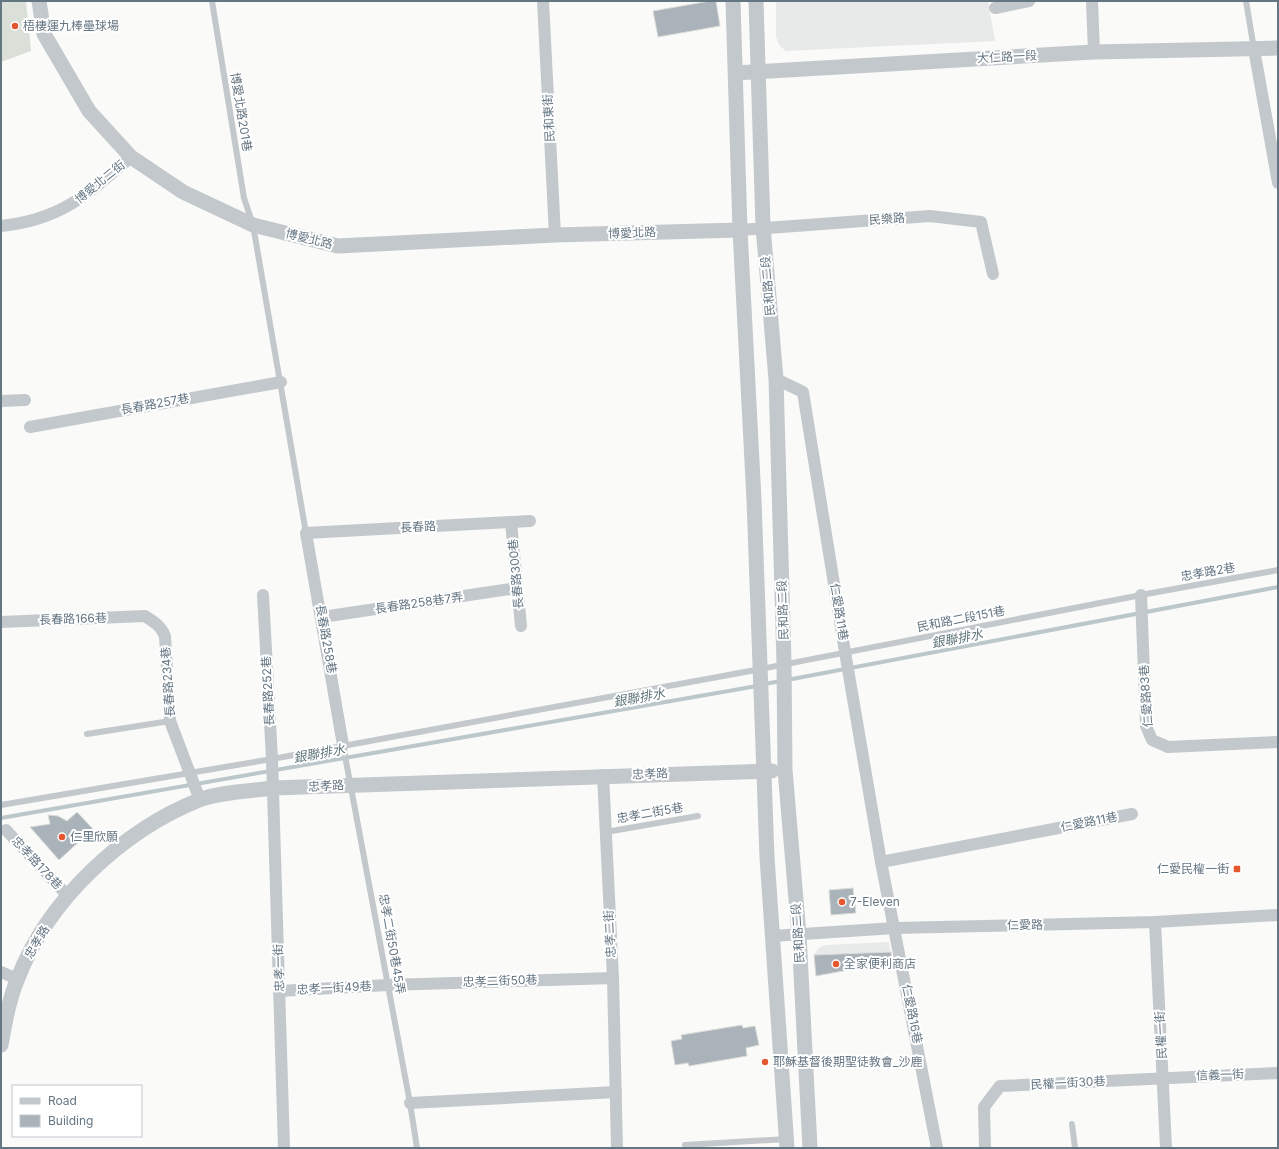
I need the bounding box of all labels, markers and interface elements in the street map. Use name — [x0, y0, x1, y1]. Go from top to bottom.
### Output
place label: 梧棲運九棒壘球場 — [23, 18, 119, 33]
marker: 梧棲運九棒壘球場 — [10, 21, 20, 31]
street label: 大仁路一段 — [977, 47, 1037, 66]
street label: 博愛北路201巷 — [228, 71, 255, 152]
street label: 民和東街 — [540, 94, 557, 142]
street label: 博愛北二街 — [72, 157, 128, 206]
street label: 民樂路 — [868, 210, 905, 227]
street label: 博愛北路 — [608, 224, 656, 241]
street label: 博愛北路 — [284, 225, 334, 252]
street label: 民和路二段 — [757, 255, 778, 317]
street label: 長春路257巷 — [119, 390, 190, 417]
street label: 長春路 — [400, 518, 436, 535]
street label: 長春路300巷 — [505, 538, 526, 610]
street label: 忠孝路2巷 — [1179, 559, 1236, 584]
street label: 民和路二段 — [774, 580, 791, 640]
street label: 仁愛路11巷 — [828, 582, 851, 642]
street label: 長春路258巷7弄 — [374, 589, 464, 616]
street label: 長春路258巷 — [313, 603, 340, 675]
street label: 民和路二段151巷 — [916, 603, 1006, 634]
street label: 長春路166巷 — [39, 610, 107, 627]
water label: 銀聯排水 — [930, 625, 985, 651]
street label: 長春路234巷 — [158, 646, 177, 718]
street label: 長春路252巷 — [258, 656, 277, 726]
street label: 仁愛路83巷 — [1136, 664, 1155, 728]
water label: 銀聯排水 — [612, 684, 667, 709]
water label: 銀聯排水 — [292, 740, 347, 765]
street label: 忠孝路 — [632, 765, 668, 782]
street label: 忠孝路 — [308, 777, 344, 794]
street label: 忠孝二街5巷 — [615, 799, 684, 826]
street label: 仁愛路11巷 — [1059, 809, 1119, 834]
place label: 仁里欣願 — [70, 829, 118, 844]
marker: 仁里欣願 — [57, 832, 67, 842]
street label: 忠孝路178巷 — [9, 833, 66, 892]
place label: 仁愛民權一街 — [1157, 861, 1229, 876]
marker: 仁愛民權一街 — [1232, 864, 1242, 874]
street label: 忠孝二街50巷45弄 — [376, 892, 409, 995]
place label: 7-Eleven — [850, 894, 900, 909]
marker: 7-Eleven — [837, 897, 847, 907]
street label: 民和路二段 — [788, 903, 807, 963]
street label: 忠孝二街 — [601, 910, 618, 958]
street label: 仁愛路 — [1007, 917, 1043, 932]
street label: 忠孝路 — [21, 922, 52, 961]
street label: 忠孝一街 — [270, 944, 287, 992]
place label: 全家便利商店 — [844, 956, 916, 971]
marker: 全家便利商店 — [831, 959, 841, 969]
street label: 忠孝二街50巷 — [462, 972, 538, 989]
street label: 忠孝一街49巷 — [296, 978, 372, 997]
street label: 仁愛路16巷 — [899, 983, 926, 1045]
street label: 民權一街 — [1152, 1011, 1169, 1059]
place label: 耶穌基督後期聖徒教會_沙鹿 — [773, 1054, 922, 1069]
marker: 耶穌基督後期聖徒教會_沙鹿 — [760, 1057, 770, 1067]
street label: 信義一街 — [1196, 1066, 1244, 1083]
street label: 民權一街30巷 — [1030, 1073, 1106, 1092]
legend — [12, 1085, 142, 1137]
text: Road — [48, 1093, 77, 1108]
text: Building — [48, 1113, 93, 1128]

